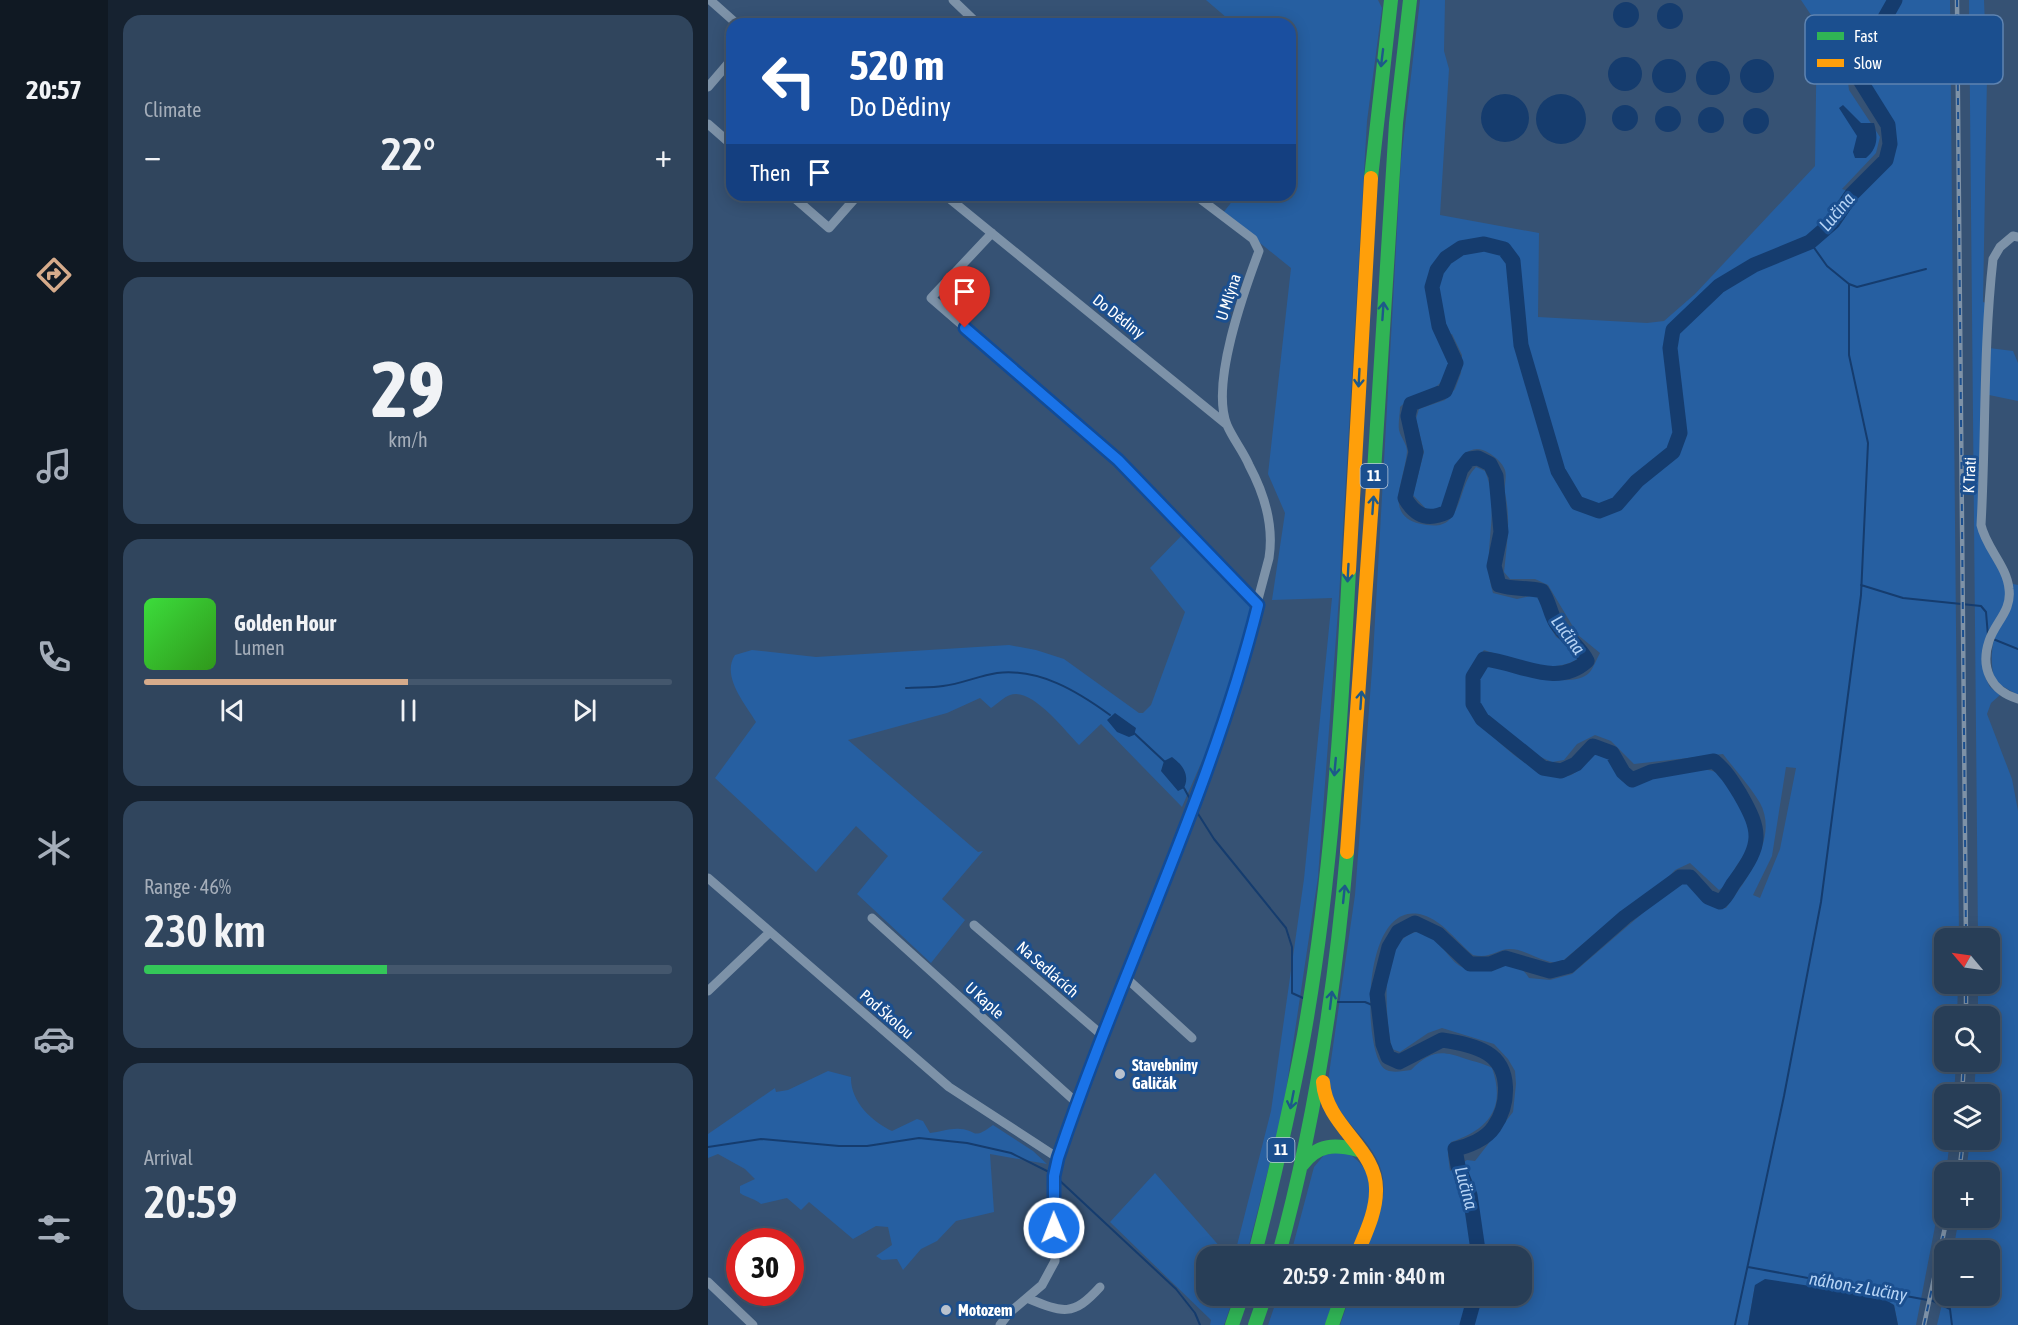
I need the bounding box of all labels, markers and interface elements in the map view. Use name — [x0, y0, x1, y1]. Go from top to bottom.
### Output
legend — [1805, 15, 2003, 84]
text: Fast — [1854, 27, 1878, 45]
text: 520 m — [849, 41, 944, 89]
icon: left — [750, 42, 828, 120]
one-way arrow — [1377, 47, 1388, 67]
text: Slow — [1854, 54, 1882, 72]
text: 20:57 — [26, 74, 82, 105]
text: Do Dědiny — [849, 91, 951, 122]
text: Climate — [144, 98, 201, 121]
text: 22° — [381, 128, 435, 180]
text: − — [144, 136, 161, 174]
text: + — [655, 136, 672, 174]
icon: arrive — [803, 156, 836, 189]
text: Then — [750, 160, 791, 186]
water label: Lučina — [1815, 188, 1859, 235]
icon: directions — [33, 254, 75, 296]
pin — [939, 266, 990, 328]
street label: U Mlýna — [1212, 271, 1245, 323]
icon: arrive — [948, 275, 981, 308]
street label: Do Dědiny — [1089, 290, 1149, 343]
one-way arrow — [1378, 301, 1389, 321]
text: 29 — [371, 344, 445, 434]
one-way arrow — [1354, 368, 1365, 387]
text: km/h — [388, 428, 428, 451]
icon: music — [33, 445, 75, 487]
street label: K Trati — [1959, 456, 1979, 494]
road number: 11 — [1360, 464, 1388, 488]
one-way arrow — [1367, 496, 1378, 516]
one-way arrow — [1342, 562, 1353, 582]
text: Golden Hour — [234, 610, 336, 636]
water label: Lučina — [1547, 611, 1590, 659]
icon: phone — [33, 636, 75, 678]
text: Lumen — [234, 636, 285, 659]
one-way arrow — [1355, 691, 1366, 711]
icon: previous — [216, 694, 249, 727]
icon: pause — [392, 694, 425, 727]
icon: next — [568, 694, 601, 727]
one-way arrow — [1329, 757, 1340, 777]
icon: climate — [33, 827, 75, 869]
text: Range · 46% — [144, 875, 231, 898]
one-way arrow — [1339, 885, 1350, 905]
text: 230 km — [144, 905, 266, 957]
north arrow — [1934, 928, 2000, 994]
map controls — [1934, 928, 2000, 1306]
street label: Na Sedlácích — [1014, 937, 1082, 1001]
street label: U Kaple — [961, 978, 1008, 1023]
street label: Pod Školou — [856, 986, 918, 1042]
one-way arrow — [1325, 990, 1336, 1010]
button: search — [1934, 1006, 2000, 1072]
icon: car — [33, 1018, 75, 1060]
place label: Stavebniny Galičák — [1132, 1056, 1198, 1092]
marker: Stavebniny Galičák — [1113, 1067, 1127, 1081]
button: layers — [1934, 1084, 2000, 1150]
one-way arrow — [1286, 1089, 1297, 1109]
road number: 11 — [1268, 1138, 1294, 1162]
text: Arrival — [144, 1146, 193, 1169]
button: + — [1934, 1162, 2000, 1228]
water label: Lučina — [1451, 1164, 1482, 1212]
text: 20:59 — [144, 1176, 238, 1228]
position arrow — [1022, 1196, 1086, 1260]
icon: filters — [33, 1208, 75, 1250]
speed limit sign: 30 — [726, 1228, 804, 1306]
button: − — [1934, 1240, 2000, 1306]
text: 20:59 · 2 min · 840 m — [1283, 1263, 1445, 1289]
water label: náhon-z Lučiny — [1807, 1268, 1909, 1306]
place label: Motozem — [958, 1301, 1012, 1319]
marker: Motozem — [939, 1303, 953, 1317]

